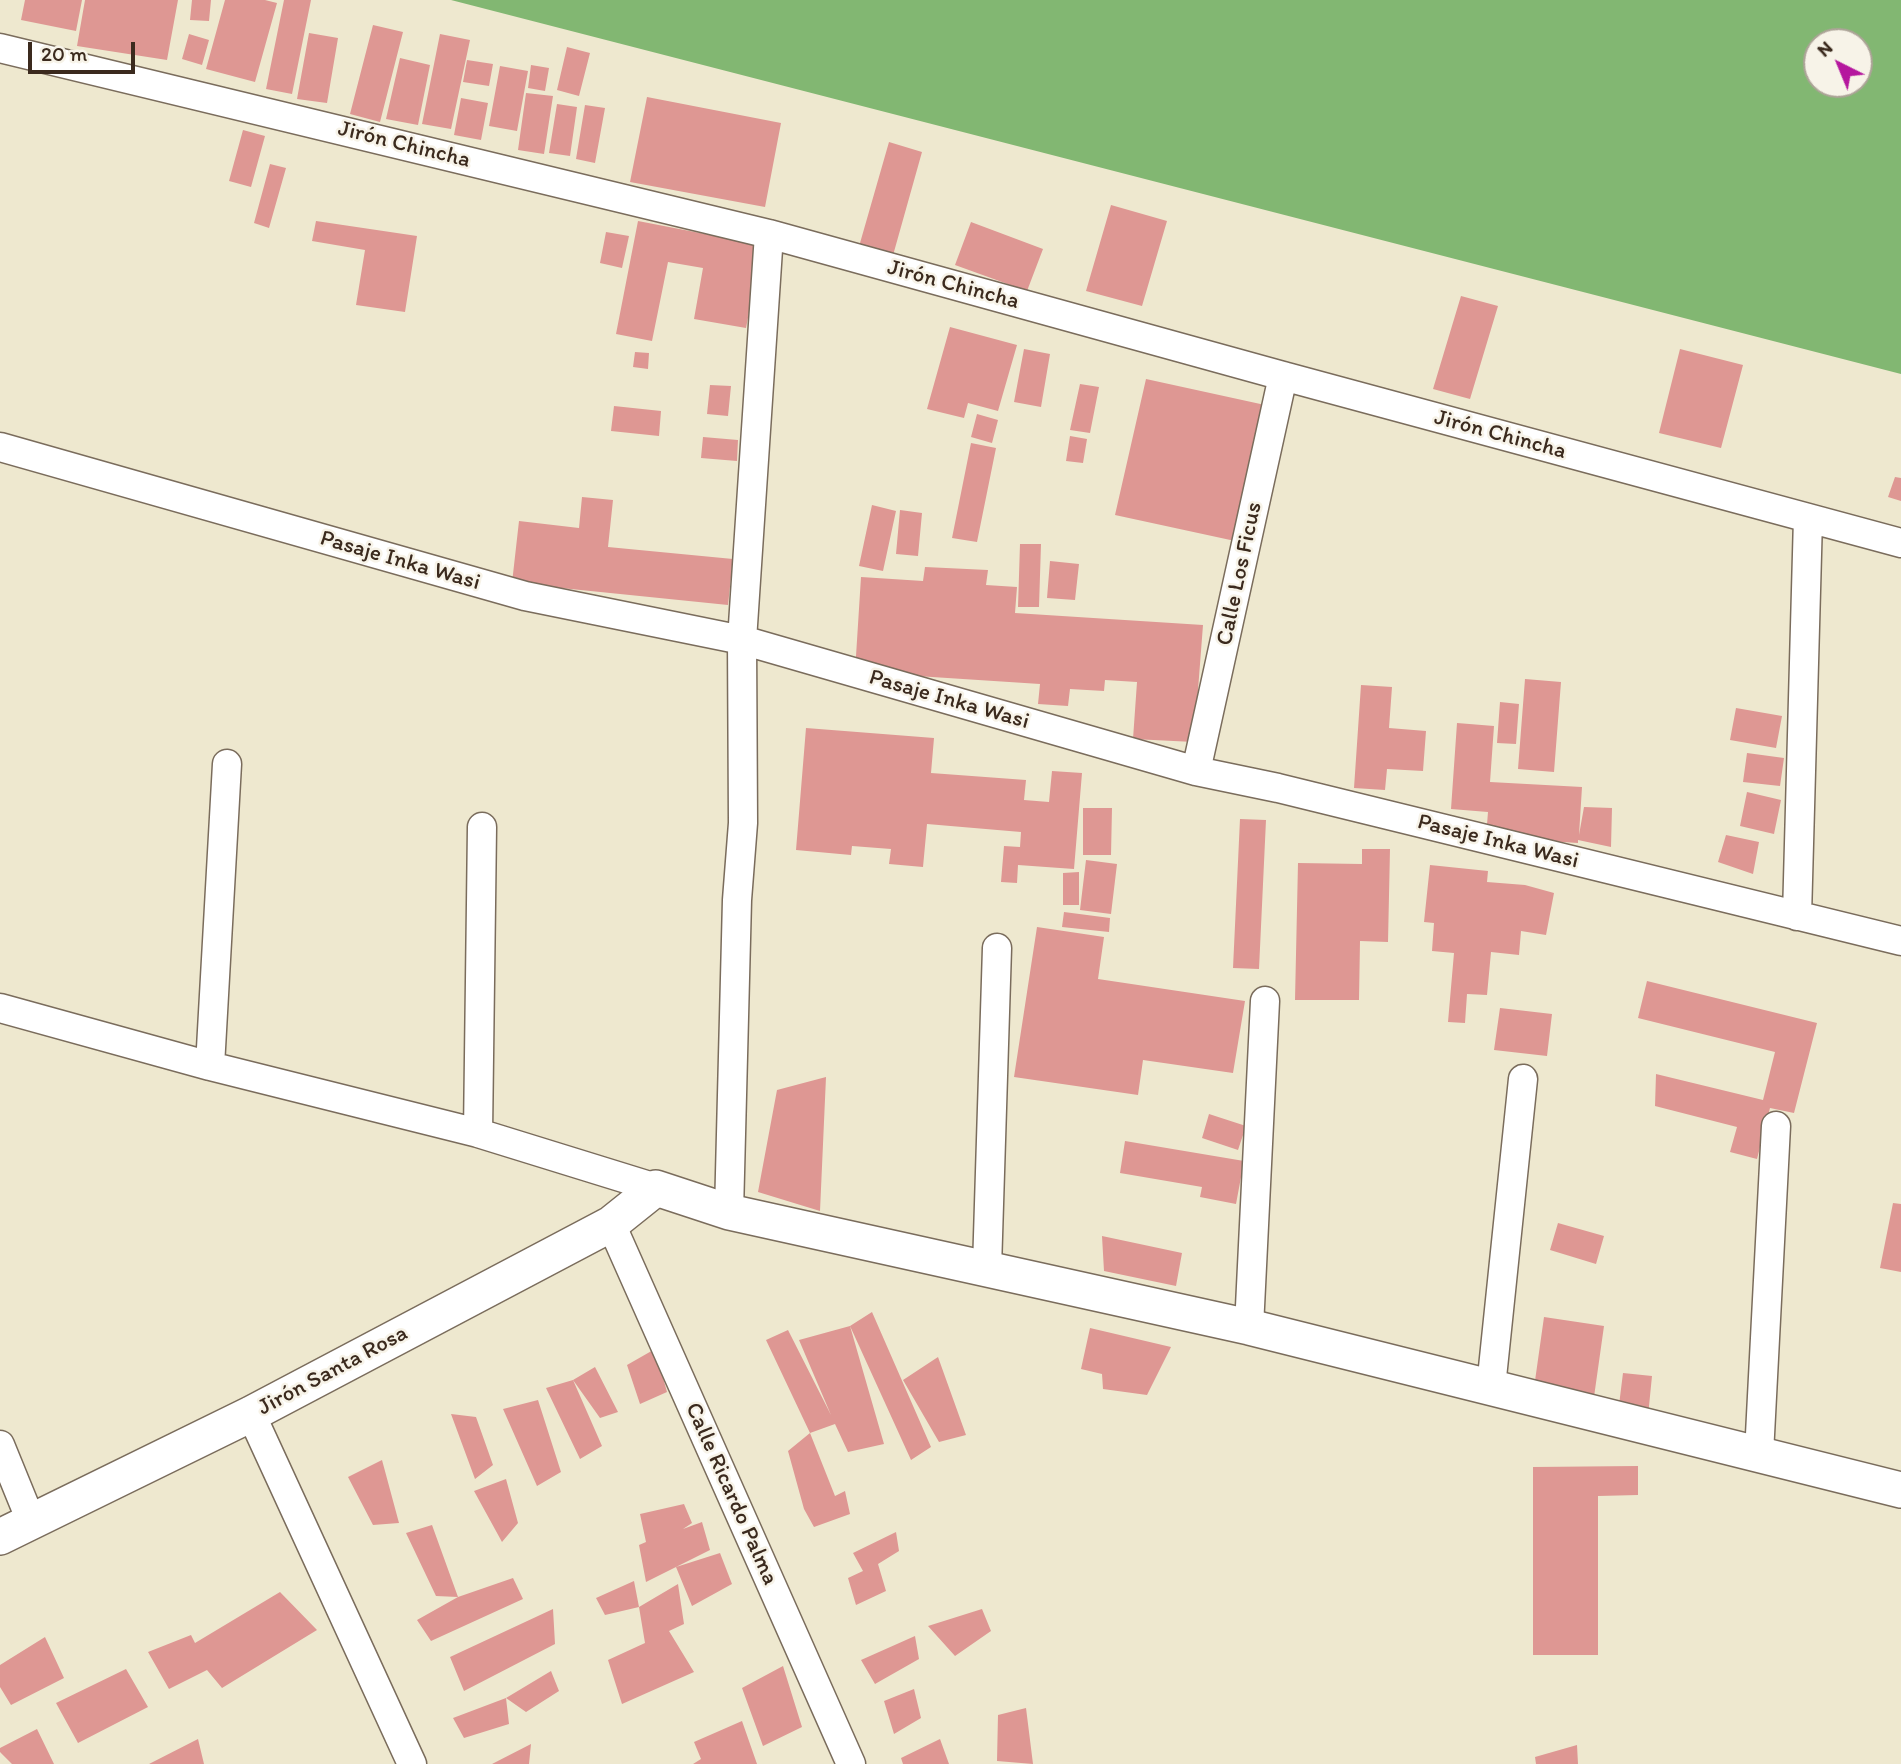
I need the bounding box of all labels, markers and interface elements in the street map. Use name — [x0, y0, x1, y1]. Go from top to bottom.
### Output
scale bar — [32, 28, 138, 72]
north arrow — [1803, 28, 1873, 98]
text: N — [1812, 36, 1837, 62]
text: 20 m — [41, 41, 87, 66]
street label: Jirón Chincha — [335, 115, 473, 175]
street label: Jirón Chincha — [884, 254, 1022, 316]
street label: Jirón Chincha — [1431, 404, 1569, 466]
street label: Calle Los Ficus — [1211, 500, 1269, 648]
street label: Pasaje Inka Wasi — [317, 525, 483, 597]
street label: Pasaje Inka Wasi — [866, 664, 1032, 736]
street label: Pasaje Inka Wasi — [1414, 809, 1582, 875]
street label: Jirón Santa Rosa — [253, 1320, 413, 1422]
street label: Calle Ricardo Palma — [678, 1399, 784, 1589]

